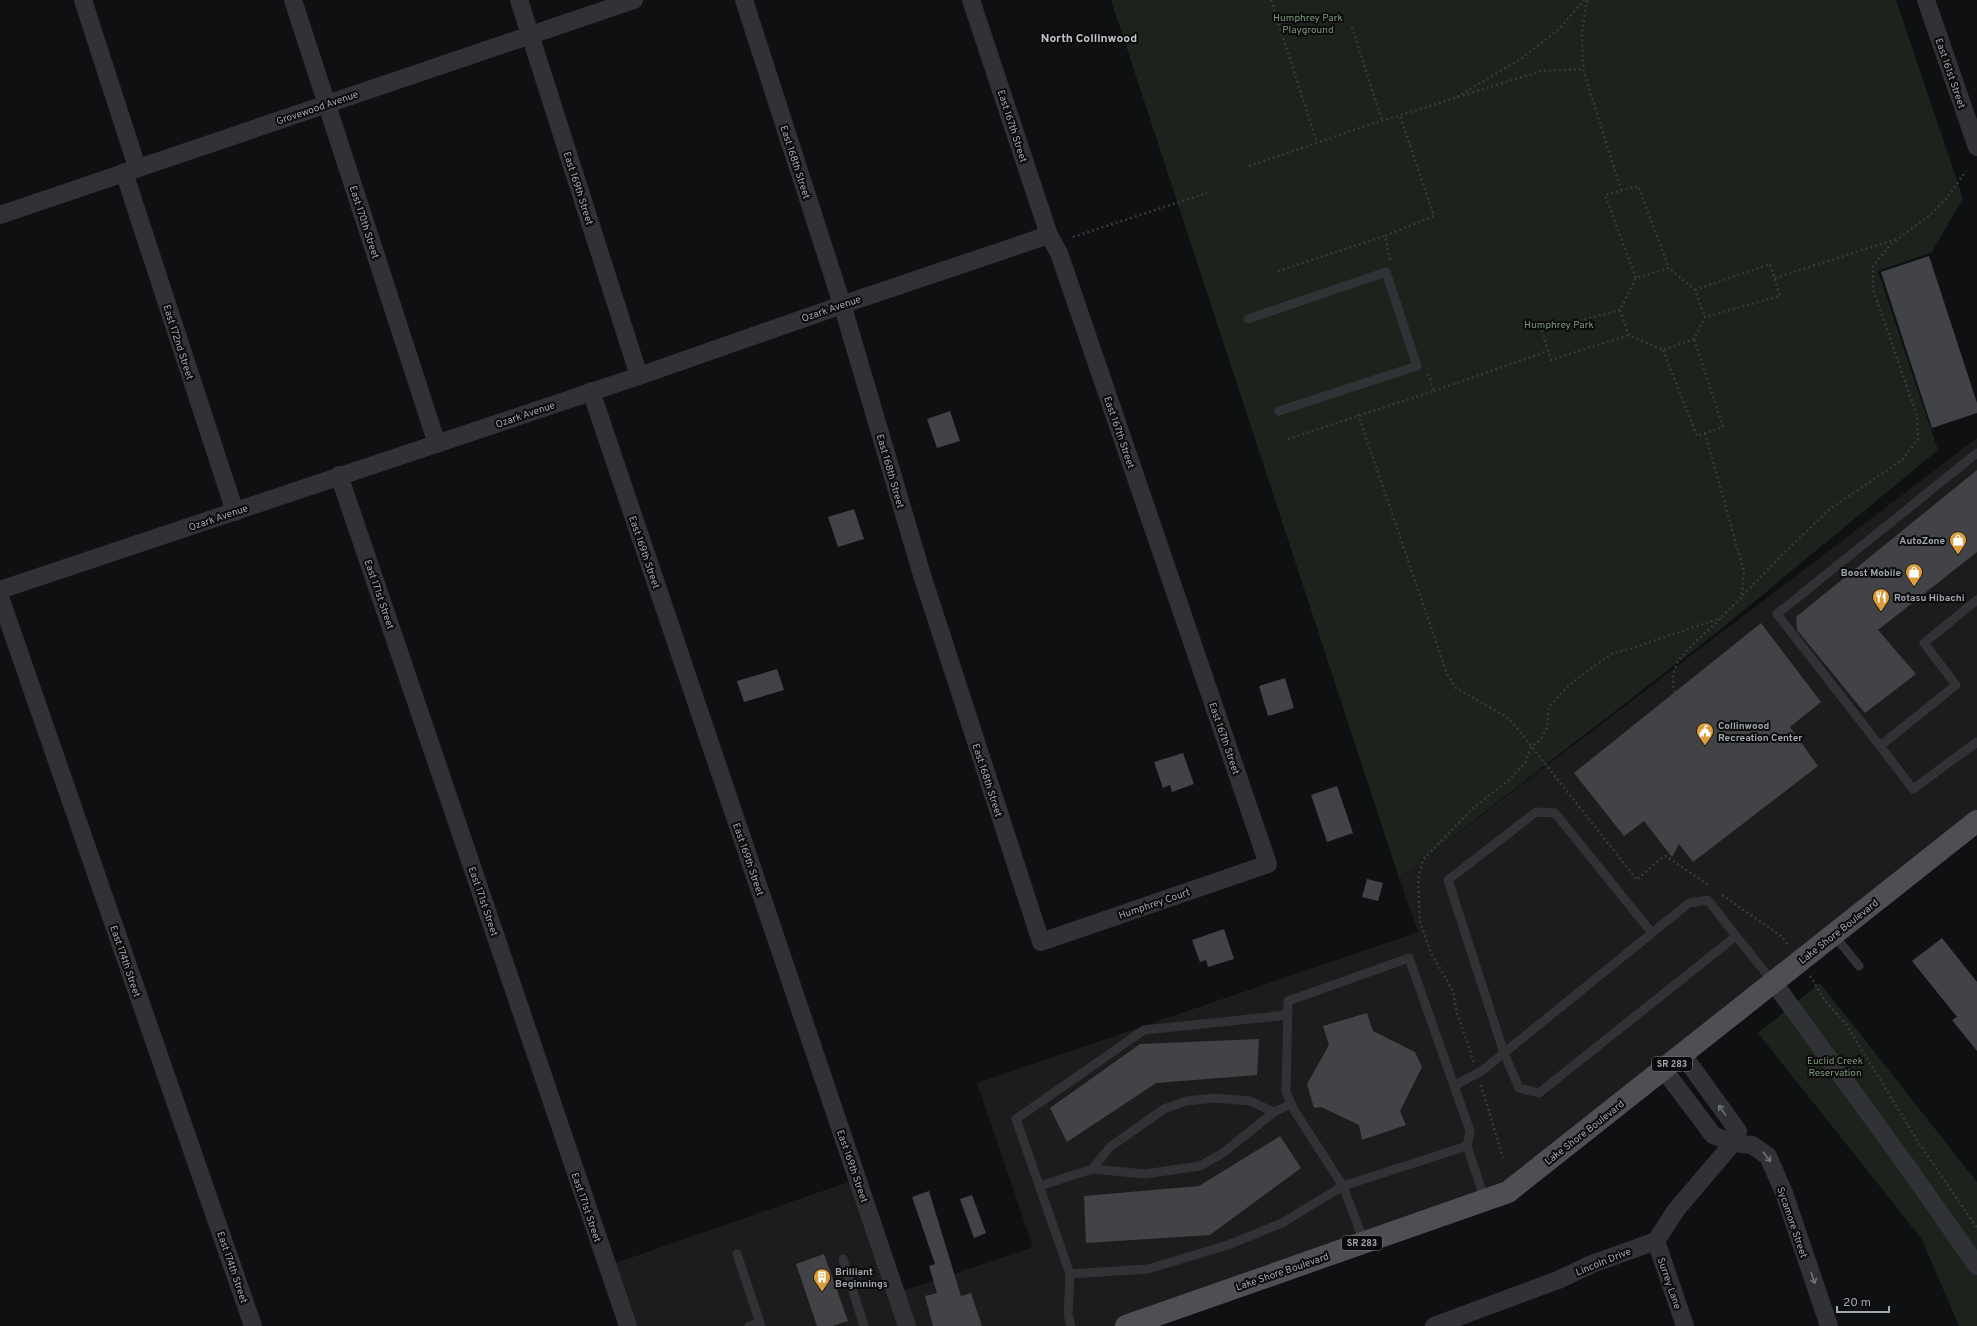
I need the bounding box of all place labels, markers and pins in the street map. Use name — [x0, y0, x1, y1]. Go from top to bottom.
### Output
shop icon: AutoZone — [1948, 530, 1968, 555]
place label: AutoZone — [1899, 535, 1945, 548]
shop icon: Boost Mobile — [1904, 562, 1924, 587]
place label: Boost Mobile — [1841, 567, 1901, 580]
restaurant icon: Rotasu Hibachi — [1871, 587, 1891, 612]
place label: Rotasu Hibachi — [1894, 592, 1965, 605]
place label: Collinwood Recreation Center — [1718, 720, 1803, 745]
public building icon: Collinwood Recreation Center — [1695, 721, 1715, 746]
place label: Brilliant Beginnings — [835, 1266, 888, 1291]
building icon: Brilliant Beginnings — [812, 1267, 832, 1292]

